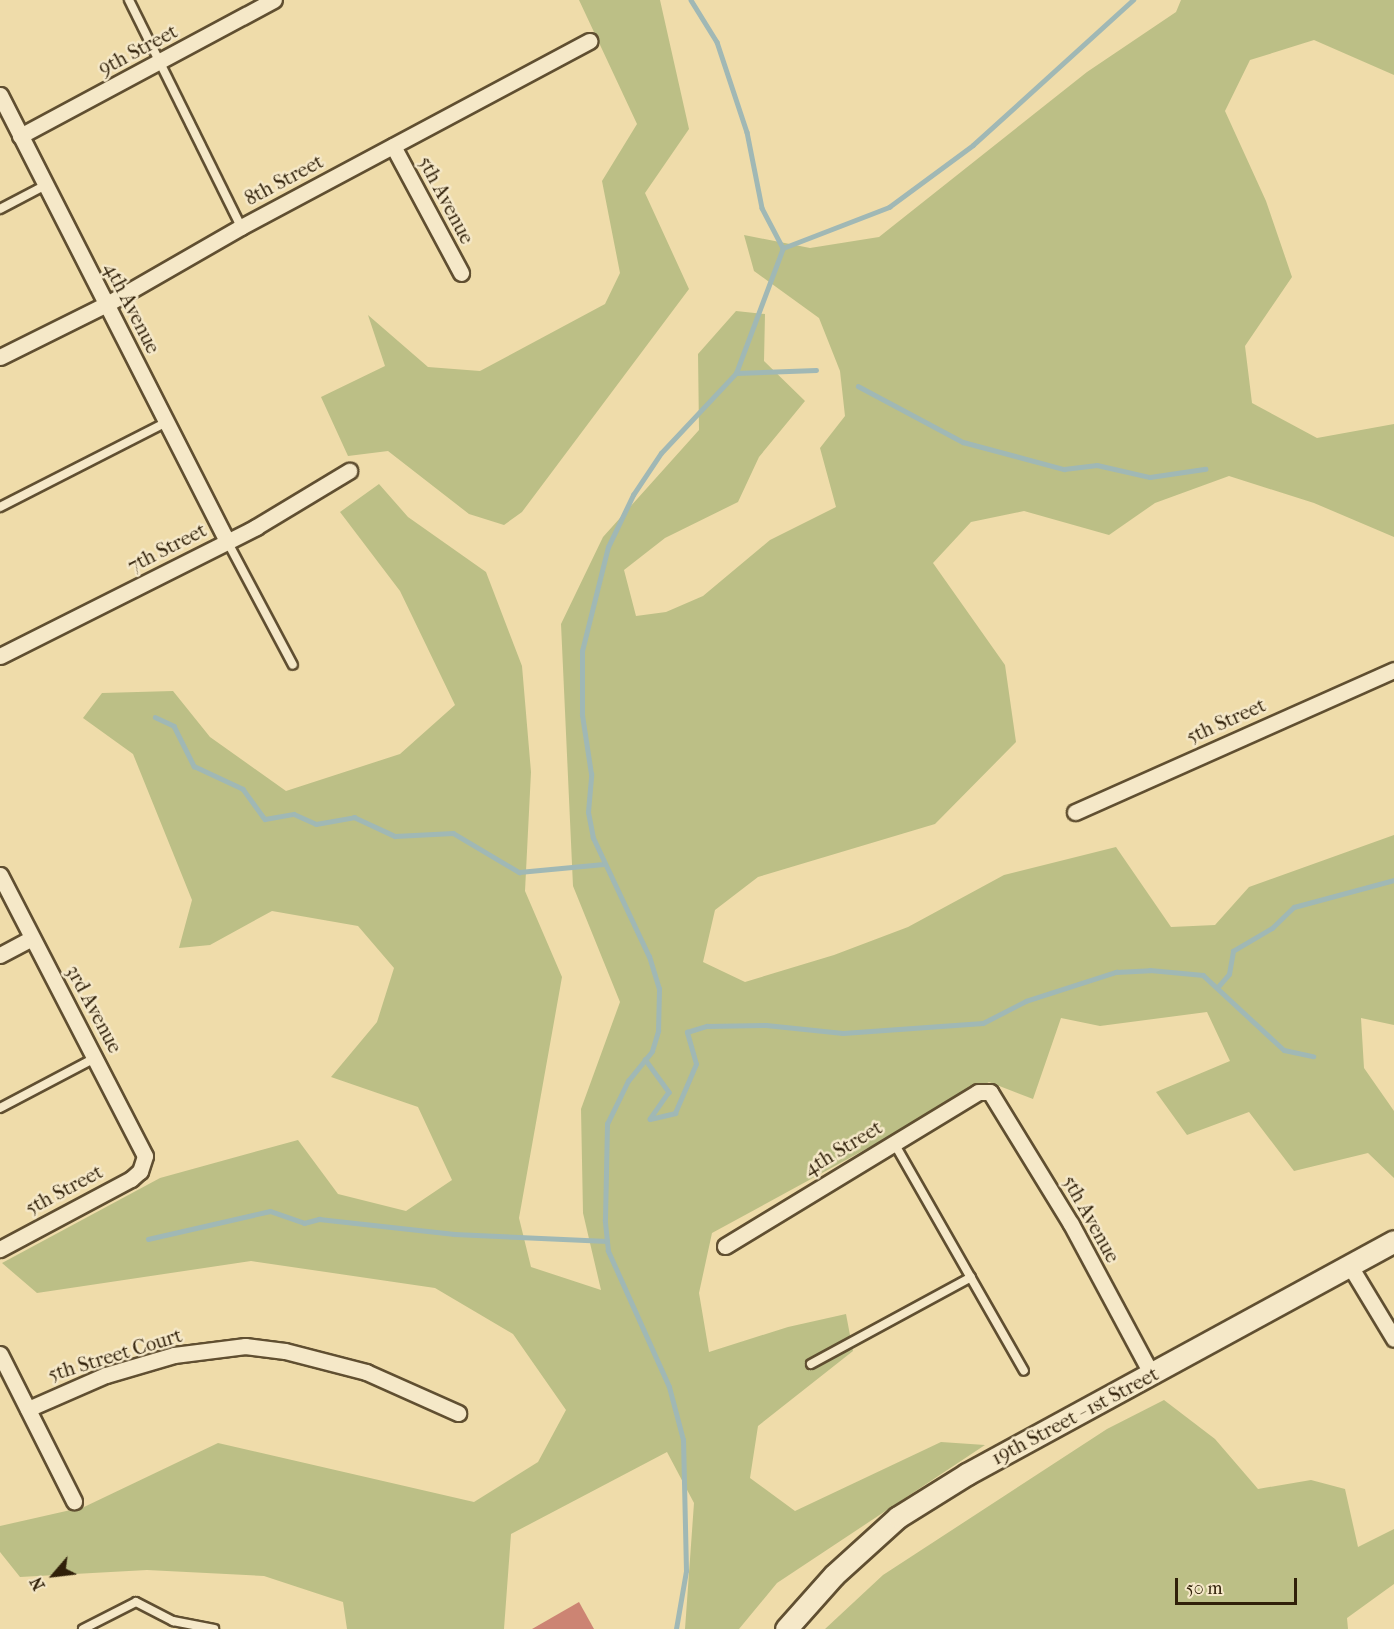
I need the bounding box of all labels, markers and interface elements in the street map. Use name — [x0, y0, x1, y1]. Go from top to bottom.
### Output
street label: 9th Street — [94, 19, 182, 81]
street label: 8th Street — [241, 149, 327, 211]
street label: 5th Avenue — [413, 152, 479, 248]
street label: 4th Avenue — [99, 258, 165, 358]
street label: 7th Street — [124, 518, 210, 578]
street label: 5th Street — [1183, 693, 1269, 749]
street label: 3rd Avenue — [61, 961, 127, 1057]
street label: 4th Street — [799, 1115, 887, 1181]
street label: 5th Street — [21, 1160, 107, 1220]
street label: 5th Avenue — [1057, 1171, 1125, 1267]
street label: 5th Street Court — [45, 1323, 185, 1387]
street label: 19th Street - 1st Street — [987, 1362, 1163, 1470]
north arrow — [24, 1545, 84, 1605]
scale bar — [1178, 1566, 1300, 1604]
text: N — [26, 1574, 49, 1594]
text: 50 m — [1186, 1578, 1222, 1599]

